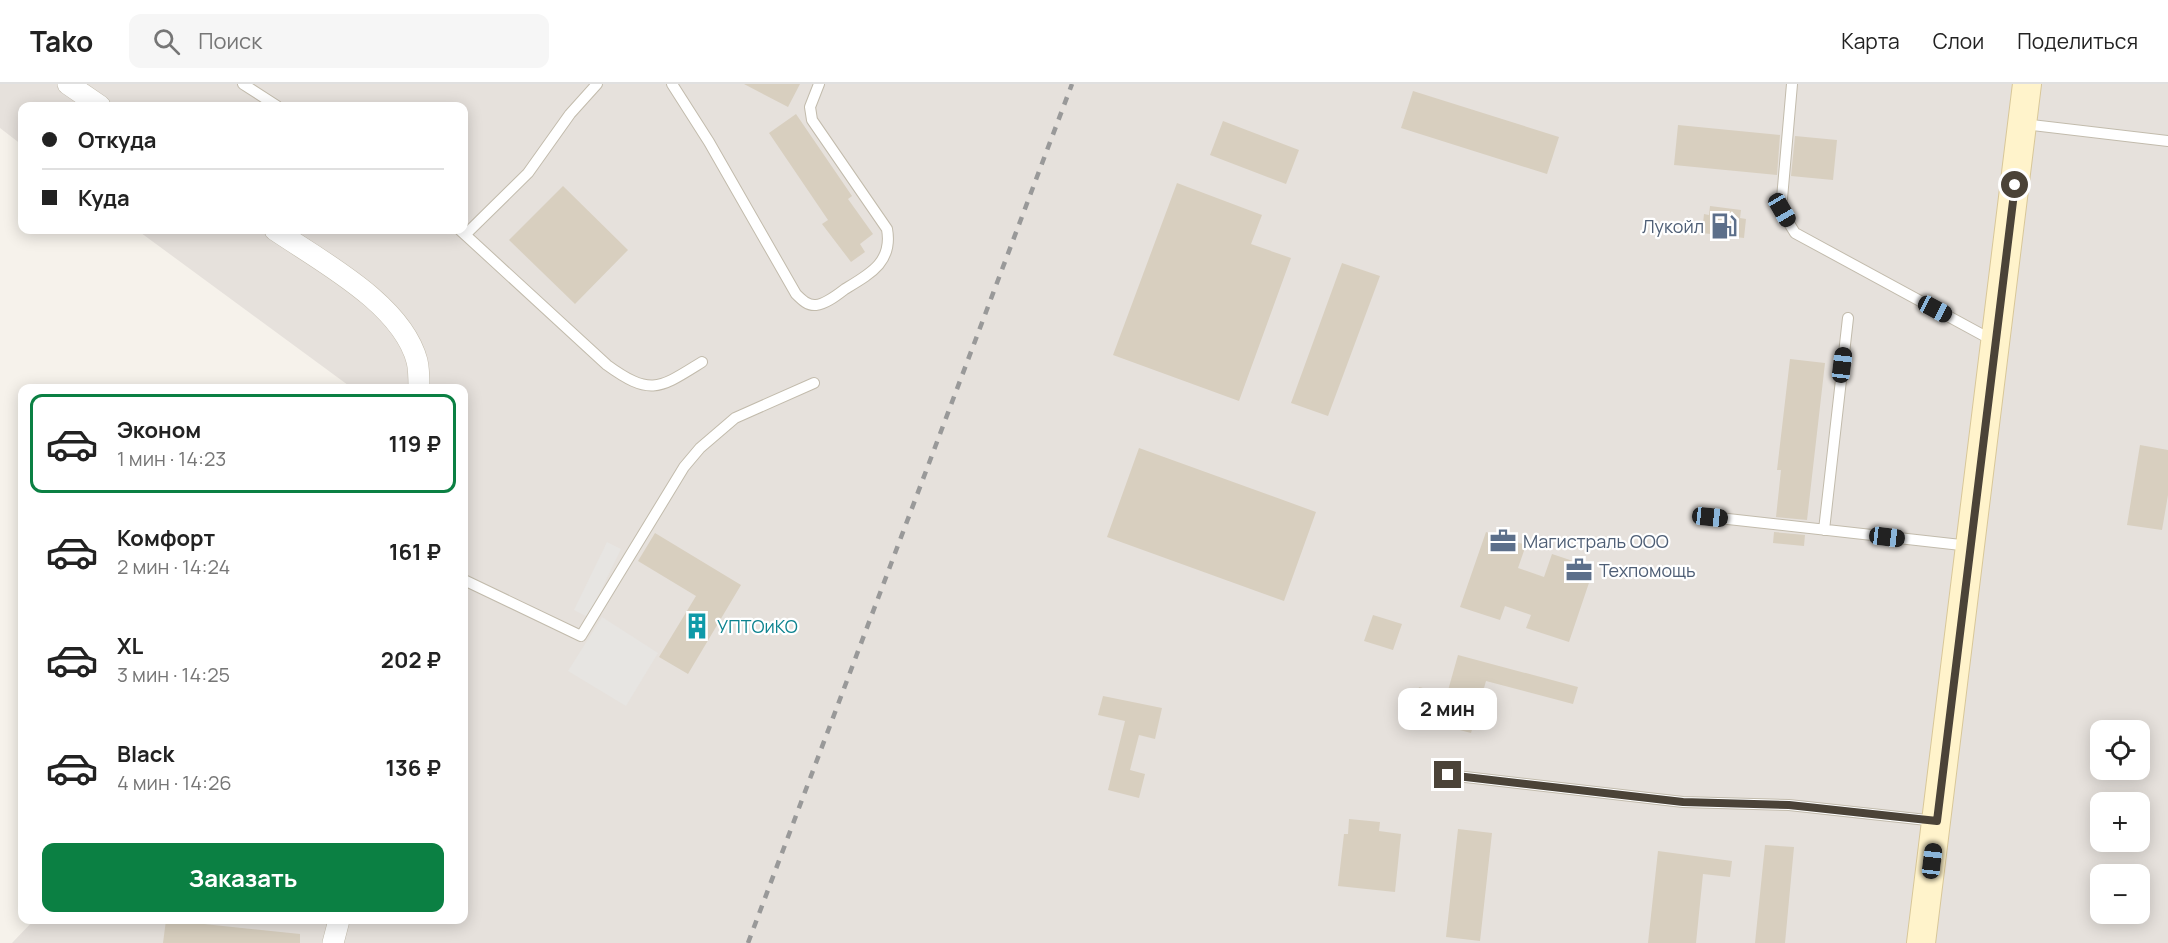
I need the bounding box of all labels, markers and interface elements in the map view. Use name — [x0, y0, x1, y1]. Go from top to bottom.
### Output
search box — [129, 14, 549, 68]
text: Tako — [30, 22, 93, 60]
icon: search — [150, 25, 183, 58]
text: Поиск — [198, 26, 262, 56]
text: Карта — [1841, 27, 1900, 55]
text: Слои — [1933, 27, 1984, 55]
text: Поделиться — [2017, 27, 2138, 55]
text: Откуда — [78, 125, 157, 155]
route start — [2001, 171, 2028, 198]
text: Куда — [78, 183, 130, 213]
car — [1765, 190, 1799, 230]
fuel station icon: Лукойл — [1709, 211, 1739, 241]
place label: Лукойл — [1642, 214, 1704, 238]
car — [1915, 293, 1955, 325]
car — [1831, 346, 1853, 384]
text: Эконом — [117, 415, 201, 445]
icon: car — [45, 417, 99, 471]
text: 119 ₽ — [389, 429, 441, 459]
text: 1 мин · 14:23 — [117, 445, 226, 472]
car — [1691, 506, 1729, 528]
text: Комфорт — [117, 523, 215, 553]
icon: car — [45, 525, 99, 579]
office icon: Магистраль ООО — [1488, 526, 1518, 556]
car — [1868, 526, 1906, 548]
place label: Магистраль ООО — [1523, 529, 1669, 553]
text: 161 ₽ — [389, 537, 441, 567]
text: 2 мин · 14:24 — [117, 553, 230, 580]
office icon: Техпомощь — [1564, 555, 1594, 585]
place label: Техпомощь — [1599, 558, 1696, 582]
building icon: УПТОиКО — [682, 611, 712, 641]
place label: УПТОиКО — [717, 614, 798, 638]
text: XL — [117, 631, 143, 661]
icon: car — [45, 633, 99, 687]
text: 202 ₽ — [381, 645, 441, 675]
text: 3 мин · 14:25 — [117, 661, 230, 688]
callout: 2 мин — [1398, 688, 1498, 730]
text: 2 мин — [1420, 695, 1475, 722]
map controls — [2090, 720, 2150, 924]
button: locate — [2090, 720, 2150, 780]
text: Black — [117, 739, 174, 769]
icon: car — [45, 741, 99, 795]
text: 136 ₽ — [385, 753, 441, 783]
route end — [1434, 761, 1461, 788]
text: 4 мин · 14:26 — [117, 769, 232, 796]
button: + — [2090, 792, 2150, 852]
car — [1921, 842, 1943, 880]
button: Заказать — [42, 843, 444, 912]
button: − — [2090, 864, 2150, 924]

